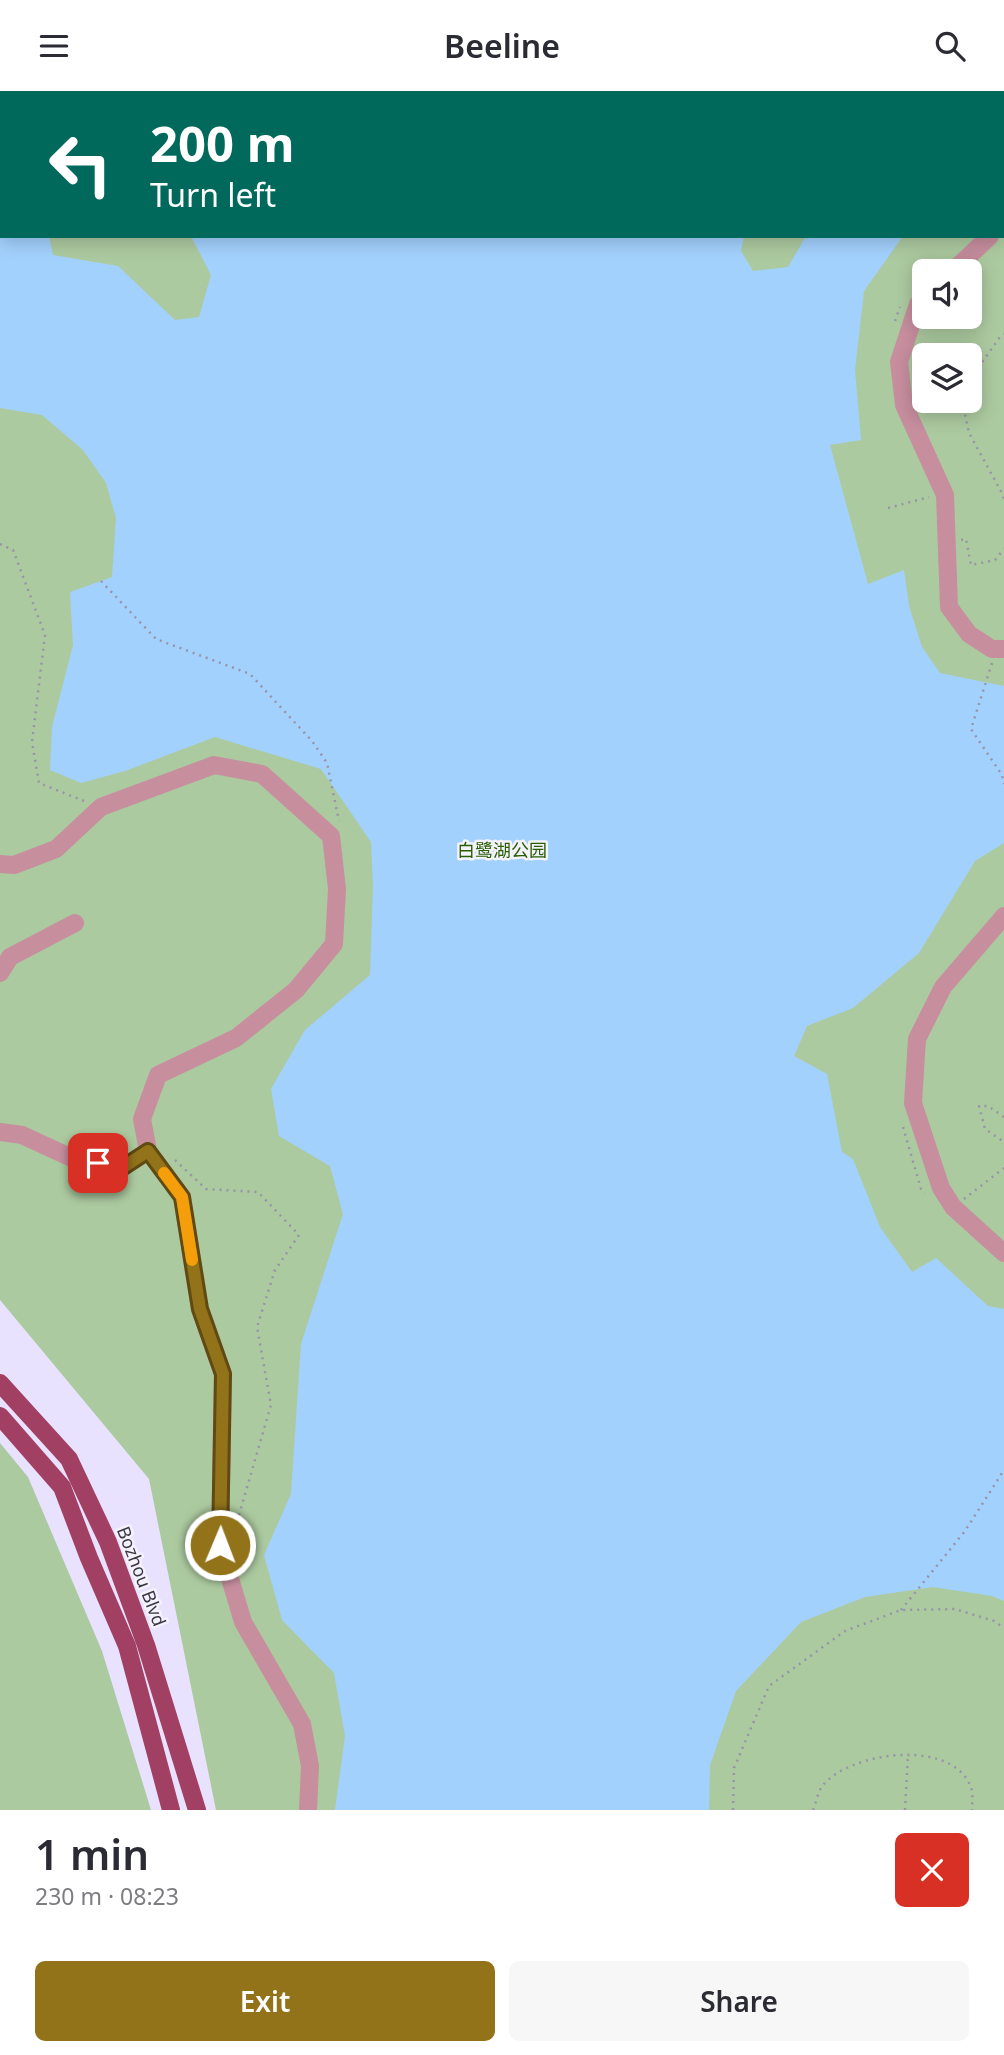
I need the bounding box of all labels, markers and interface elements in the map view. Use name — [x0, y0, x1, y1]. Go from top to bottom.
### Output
text: Beeline — [444, 24, 560, 67]
icon: menu — [35, 27, 73, 65]
icon: search — [931, 27, 969, 65]
text: 200 m — [150, 110, 295, 176]
icon: left — [35, 119, 126, 210]
text: Turn left — [150, 173, 276, 216]
map controls — [912, 259, 982, 413]
button: sound — [912, 259, 982, 329]
button: layers — [912, 343, 982, 413]
park label: 白鹭湖公园 — [457, 838, 547, 862]
pin — [68, 1133, 128, 1193]
icon: arrive — [79, 1144, 117, 1182]
position arrow — [183, 1508, 257, 1582]
street label: Bozhou Blvd — [112, 1523, 172, 1629]
text: 1 min — [35, 1825, 149, 1882]
button: close — [895, 1833, 969, 1907]
text: 230 m · 08:23 — [35, 1880, 179, 1912]
button: Exit — [35, 1961, 495, 2041]
button: Share — [509, 1961, 969, 2041]

